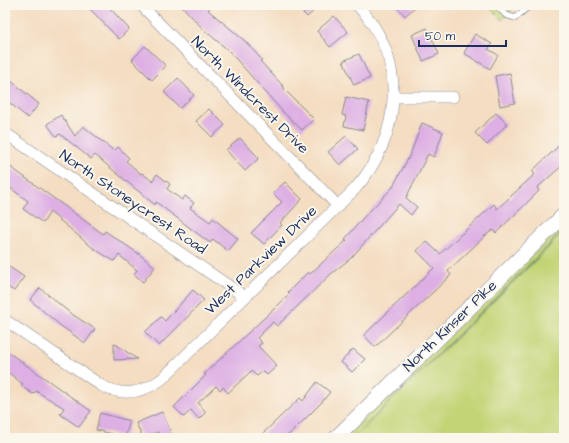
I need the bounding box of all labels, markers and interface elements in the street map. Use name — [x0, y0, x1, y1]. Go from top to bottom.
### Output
scale bar — [419, 22, 506, 48]
text: 50 m — [425, 28, 456, 45]
street label: North Windcrest Drive — [186, 31, 314, 159]
street label: North Stoneycrest Road — [55, 145, 211, 260]
street label: West Parkview Drive — [200, 201, 322, 319]
street label: North Kinser Pike — [398, 276, 502, 376]

